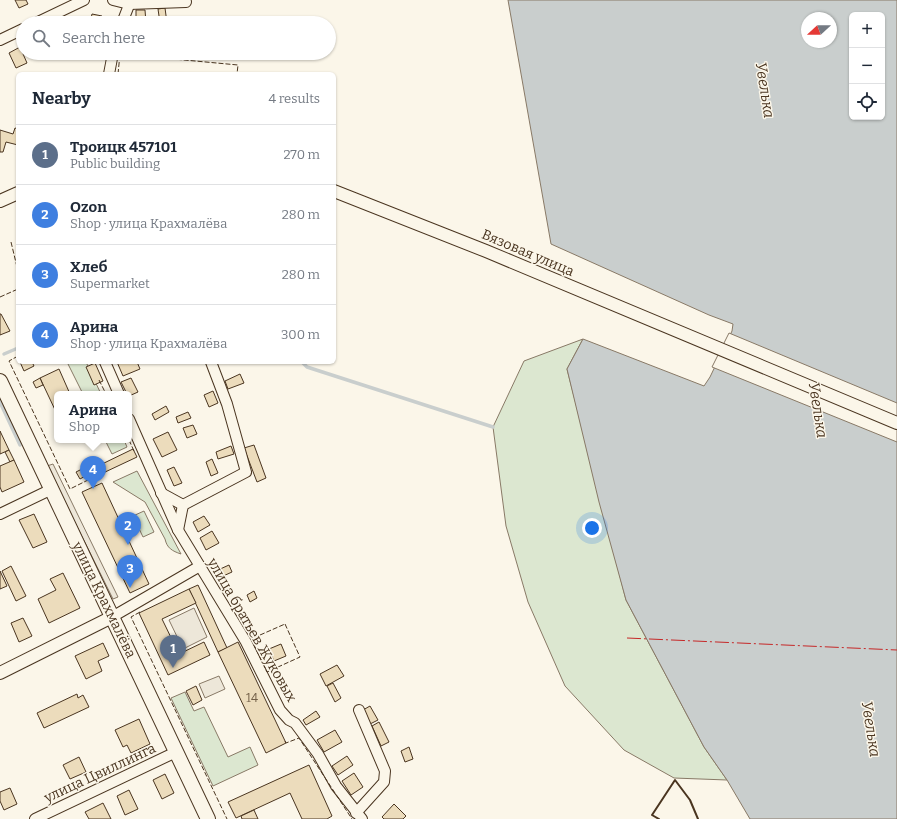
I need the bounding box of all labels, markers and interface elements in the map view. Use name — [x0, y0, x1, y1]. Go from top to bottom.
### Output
north arrow — [801, 12, 837, 48]
map controls — [849, 12, 885, 120]
button: + — [849, 12, 885, 48]
search box — [16, 16, 336, 60]
icon: search — [30, 27, 52, 49]
text: Search here — [62, 29, 145, 47]
button: − — [849, 48, 885, 84]
water label: Увелька — [752, 61, 778, 119]
button: locate — [849, 84, 885, 120]
text: Nearby — [32, 88, 91, 109]
text: 4 results — [268, 91, 320, 106]
text: Троицк 457101 — [70, 138, 177, 156]
text: 1 — [42, 147, 48, 162]
text: 270 m — [283, 147, 320, 162]
text: Public building — [70, 156, 160, 171]
text: Ozon — [70, 198, 107, 216]
text: 2 — [41, 207, 49, 222]
text: 280 m — [282, 207, 320, 222]
text: Shop · улица Крахмалёва — [70, 216, 227, 231]
street label: Вязовая улица — [479, 226, 577, 280]
text: Хлеб — [70, 258, 107, 276]
text: 3 — [41, 267, 49, 282]
text: 280 m — [282, 267, 320, 282]
text: Supermarket — [70, 276, 150, 291]
text: Арина — [70, 318, 118, 336]
text: 4 — [41, 327, 49, 342]
text: 300 m — [281, 327, 320, 342]
text: Shop · улица Крахмалёва — [70, 336, 227, 351]
water label: Увелька — [805, 381, 831, 439]
popup — [54, 391, 132, 443]
text: Арина — [69, 401, 117, 419]
text: Shop — [69, 419, 100, 434]
pin: 4 — [80, 456, 106, 489]
pin: 2 — [115, 512, 141, 545]
your location — [582, 518, 602, 538]
street label: улица Крахмалёва — [68, 538, 140, 661]
street label: улица братьев Жуковых — [203, 554, 300, 705]
pin: 3 — [117, 555, 143, 588]
pin: 1 — [160, 635, 186, 668]
house number: 14 — [246, 691, 258, 705]
water label: Увелька — [858, 700, 884, 758]
street label: улица Цвиллинга — [41, 740, 159, 807]

